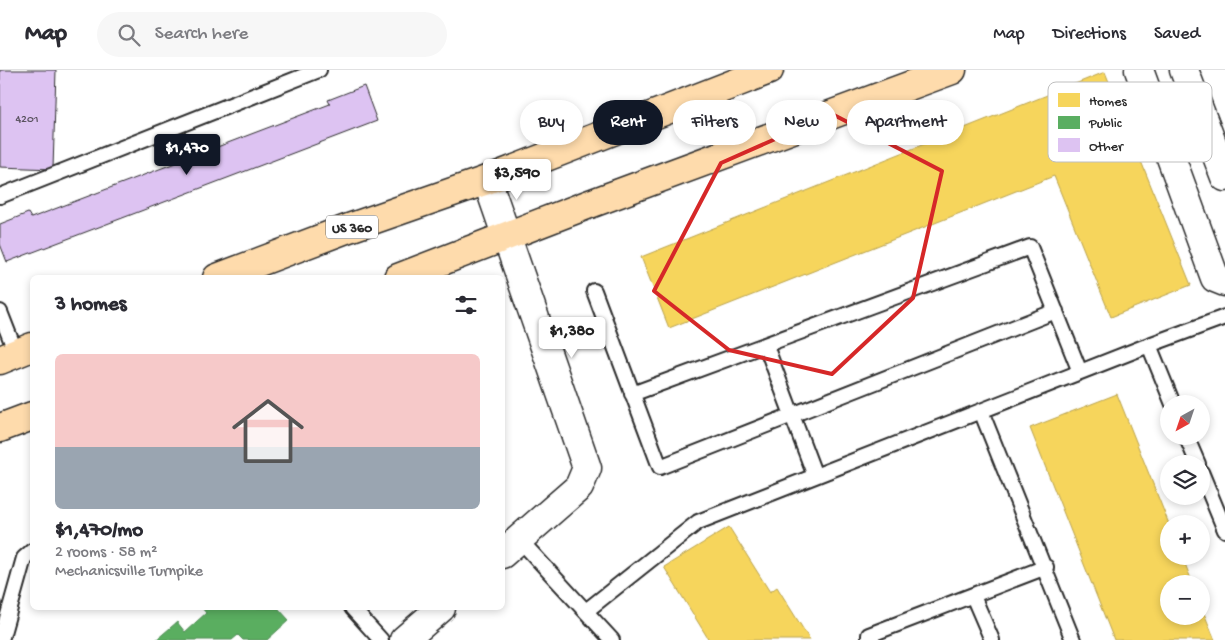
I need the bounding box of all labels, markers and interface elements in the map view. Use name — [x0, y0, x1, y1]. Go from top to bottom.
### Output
search box — [97, 12, 447, 57]
text: Map — [25, 20, 67, 49]
icon: search — [115, 21, 143, 49]
text: Search here — [155, 23, 248, 46]
text: Map — [993, 24, 1025, 45]
text: Directions — [1053, 24, 1126, 45]
text: Saved — [1154, 24, 1200, 45]
legend — [1048, 82, 1212, 162]
text: Homes — [1089, 94, 1127, 111]
chip: Buy — [520, 100, 583, 145]
chip: Rent — [593, 100, 663, 145]
chip: Filters — [673, 100, 756, 145]
chip: New — [766, 100, 837, 145]
chip: Apartment — [847, 100, 964, 145]
house number: 4201 — [15, 113, 39, 127]
text: Public — [1088, 116, 1123, 133]
pin: $1,470 — [146, 134, 228, 176]
text: Other — [1089, 139, 1124, 156]
text: $1,470 — [165, 140, 209, 159]
pin: $3,590 — [476, 158, 558, 201]
text: $3,590 — [494, 165, 540, 184]
road number: US 360 — [326, 216, 378, 238]
icon: filters — [452, 291, 480, 319]
text: 3 homes — [55, 293, 127, 318]
pin: $1,380 — [531, 316, 613, 359]
text: $1,380 — [550, 323, 594, 342]
icon: home — [223, 386, 313, 476]
north arrow — [1160, 395, 1210, 445]
map controls — [1160, 395, 1210, 625]
button: layers — [1160, 455, 1210, 505]
button: + — [1160, 515, 1210, 565]
text: $1,470/mo — [55, 519, 143, 544]
text: 2 rooms · 58 m² — [55, 544, 157, 563]
text: Mechanicsville Turnpike — [55, 563, 203, 582]
button: − — [1160, 575, 1210, 625]

